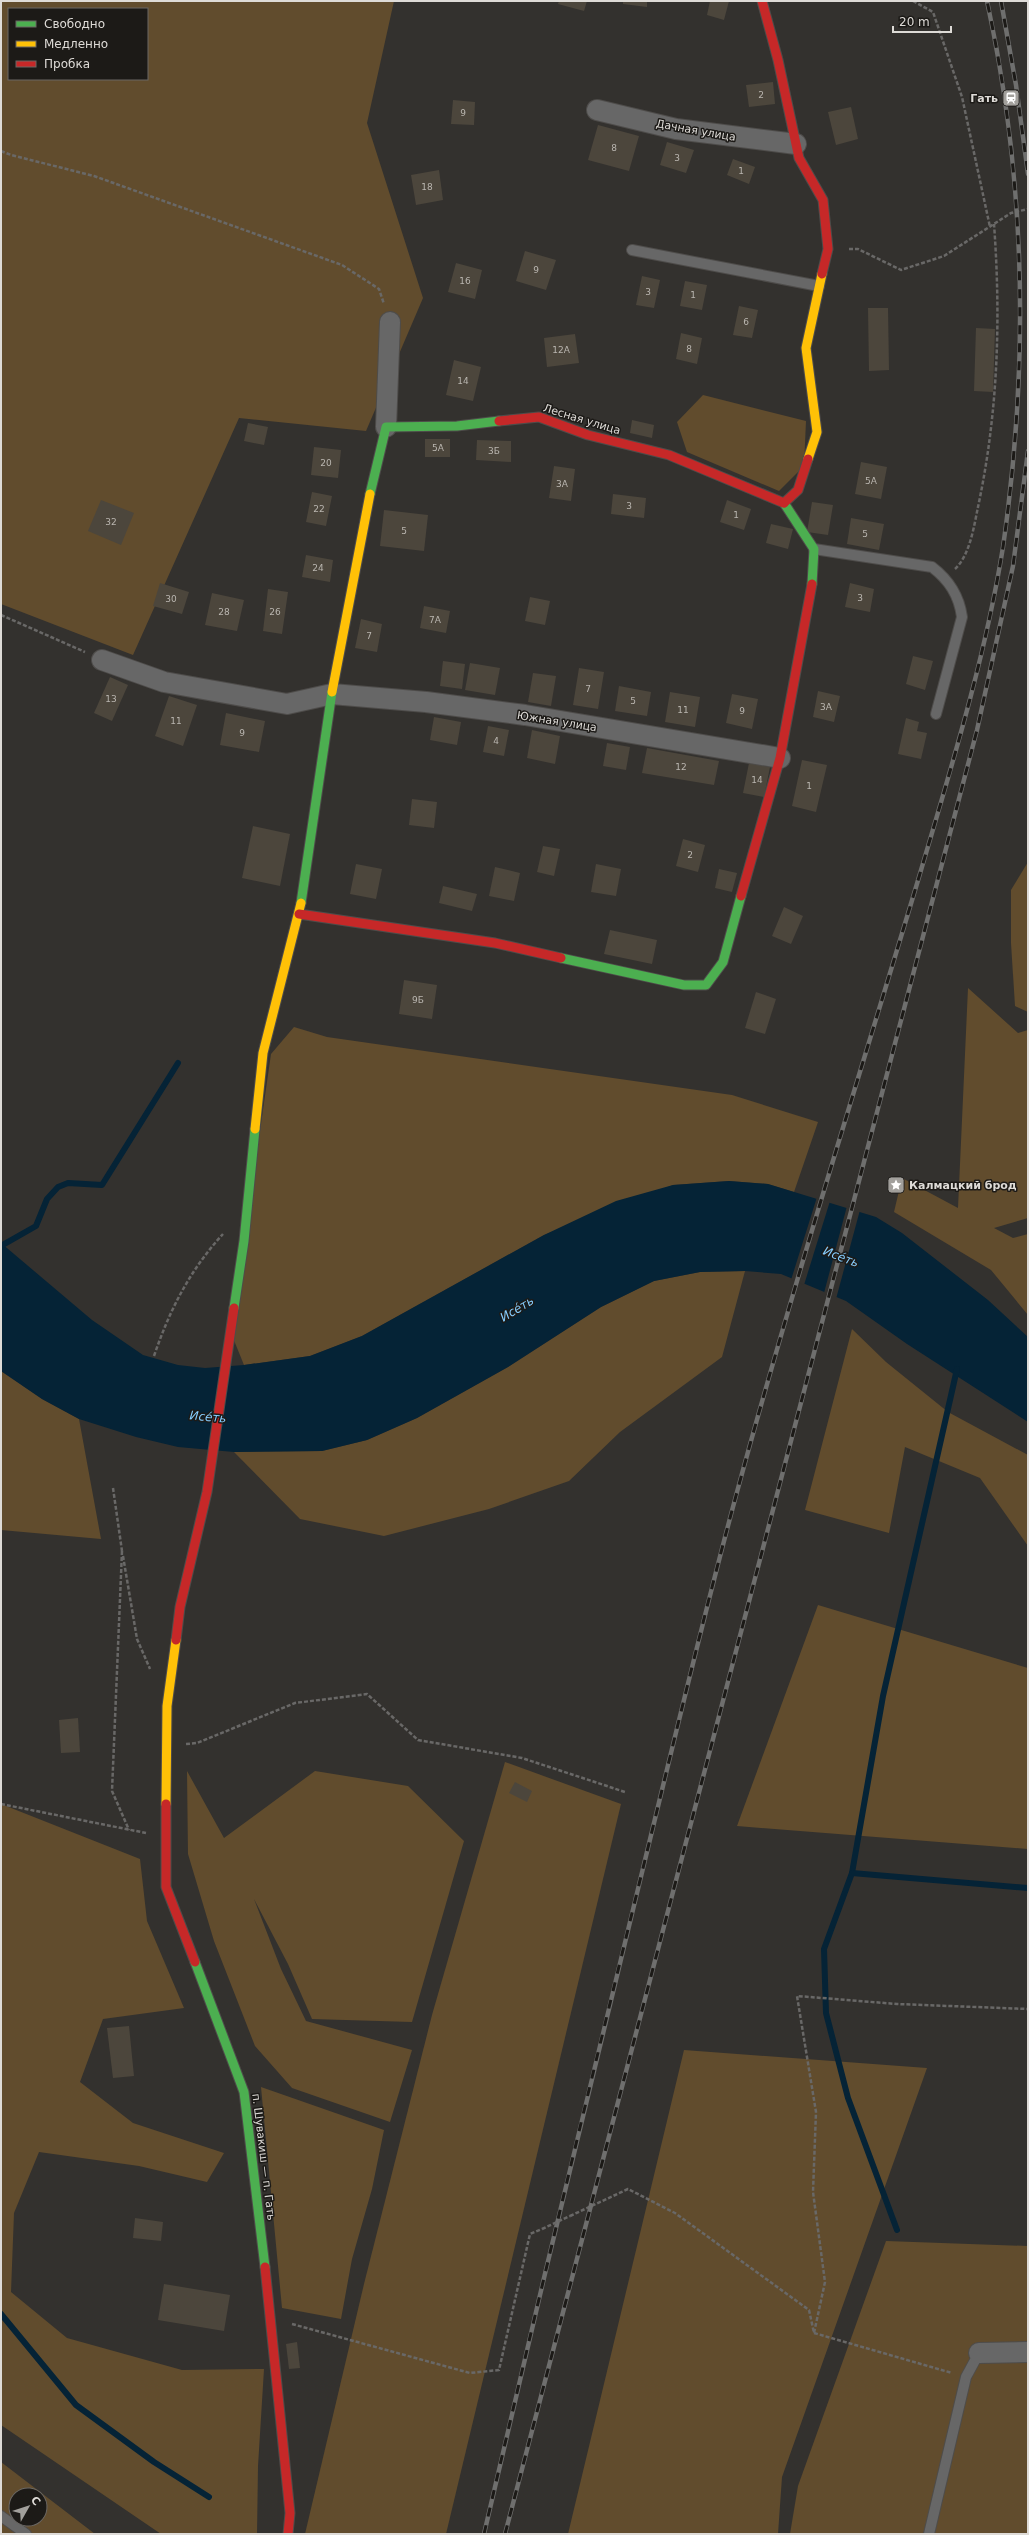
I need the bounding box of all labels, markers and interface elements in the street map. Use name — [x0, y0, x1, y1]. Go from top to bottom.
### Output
legend — [8, 8, 148, 80]
scale bar — [893, 8, 951, 34]
text: 20 m — [899, 15, 930, 29]
text: Свободно — [44, 17, 105, 31]
text: Медленно — [44, 37, 108, 51]
text: Пробка — [44, 57, 90, 71]
station icon: Гать — [1001, 88, 1021, 108]
house number: 2 — [758, 90, 764, 100]
place label: Гать — [970, 92, 998, 105]
house number: 9 — [460, 108, 466, 118]
street label: Дачная улица — [655, 117, 737, 144]
house number: 8 — [611, 143, 617, 153]
house number: 3 — [674, 153, 680, 163]
house number: 1 — [738, 166, 744, 176]
house number: 18 — [421, 182, 433, 192]
house number: 9 — [533, 265, 539, 275]
house number: 16 — [459, 276, 471, 286]
house number: 3 — [645, 287, 651, 297]
house number: 1 — [690, 290, 696, 300]
house number: 6 — [743, 317, 749, 327]
house number: 8 — [686, 344, 692, 354]
house number: 12А — [552, 345, 571, 355]
house number: 14 — [457, 376, 469, 386]
street label: Лесная улица — [542, 402, 622, 437]
house number: 5А — [432, 443, 445, 453]
house number: 3Б — [488, 446, 500, 456]
house number: 20 — [320, 458, 332, 468]
house number: 5А — [865, 476, 878, 486]
house number: 3А — [556, 479, 569, 489]
house number: 3 — [626, 501, 632, 511]
house number: 22 — [313, 504, 325, 514]
house number: 1 — [733, 510, 739, 520]
house number: 32 — [105, 517, 117, 527]
house number: 5 — [401, 526, 407, 536]
house number: 5 — [862, 529, 868, 539]
house number: 24 — [312, 563, 324, 573]
house number: 3 — [857, 593, 863, 603]
house number: 30 — [165, 594, 177, 604]
house number: 28 — [218, 607, 230, 617]
house number: 26 — [269, 607, 281, 617]
house number: 7А — [429, 615, 442, 625]
house number: 7 — [366, 631, 372, 641]
house number: 7 — [585, 684, 591, 694]
house number: 13 — [105, 694, 117, 704]
house number: 5 — [630, 696, 636, 706]
house number: 3А — [820, 702, 833, 712]
house number: 11 — [677, 705, 689, 715]
house number: 9 — [739, 706, 745, 716]
street label: Южная улица — [516, 709, 598, 734]
house number: 11 — [170, 716, 182, 726]
house number: 9 — [239, 728, 245, 738]
house number: 4 — [493, 736, 499, 746]
house number: 12 — [675, 762, 687, 772]
house number: 14 — [751, 775, 763, 785]
house number: 1 — [806, 781, 812, 791]
house number: 2 — [687, 850, 693, 860]
house number: 9Б — [412, 995, 424, 1005]
place icon: Калмацкий брод — [886, 1175, 906, 1195]
place label: Калмацкий брод — [909, 1179, 1017, 1192]
water label: Исе́ть — [821, 1244, 861, 1270]
water label: Исе́ть — [498, 1293, 536, 1325]
water label: Исе́ть — [189, 1408, 227, 1426]
street label: п. Шувакиш — п. Гать — [249, 2093, 278, 2221]
north arrow — [8, 2487, 48, 2527]
text: С — [28, 2494, 43, 2508]

